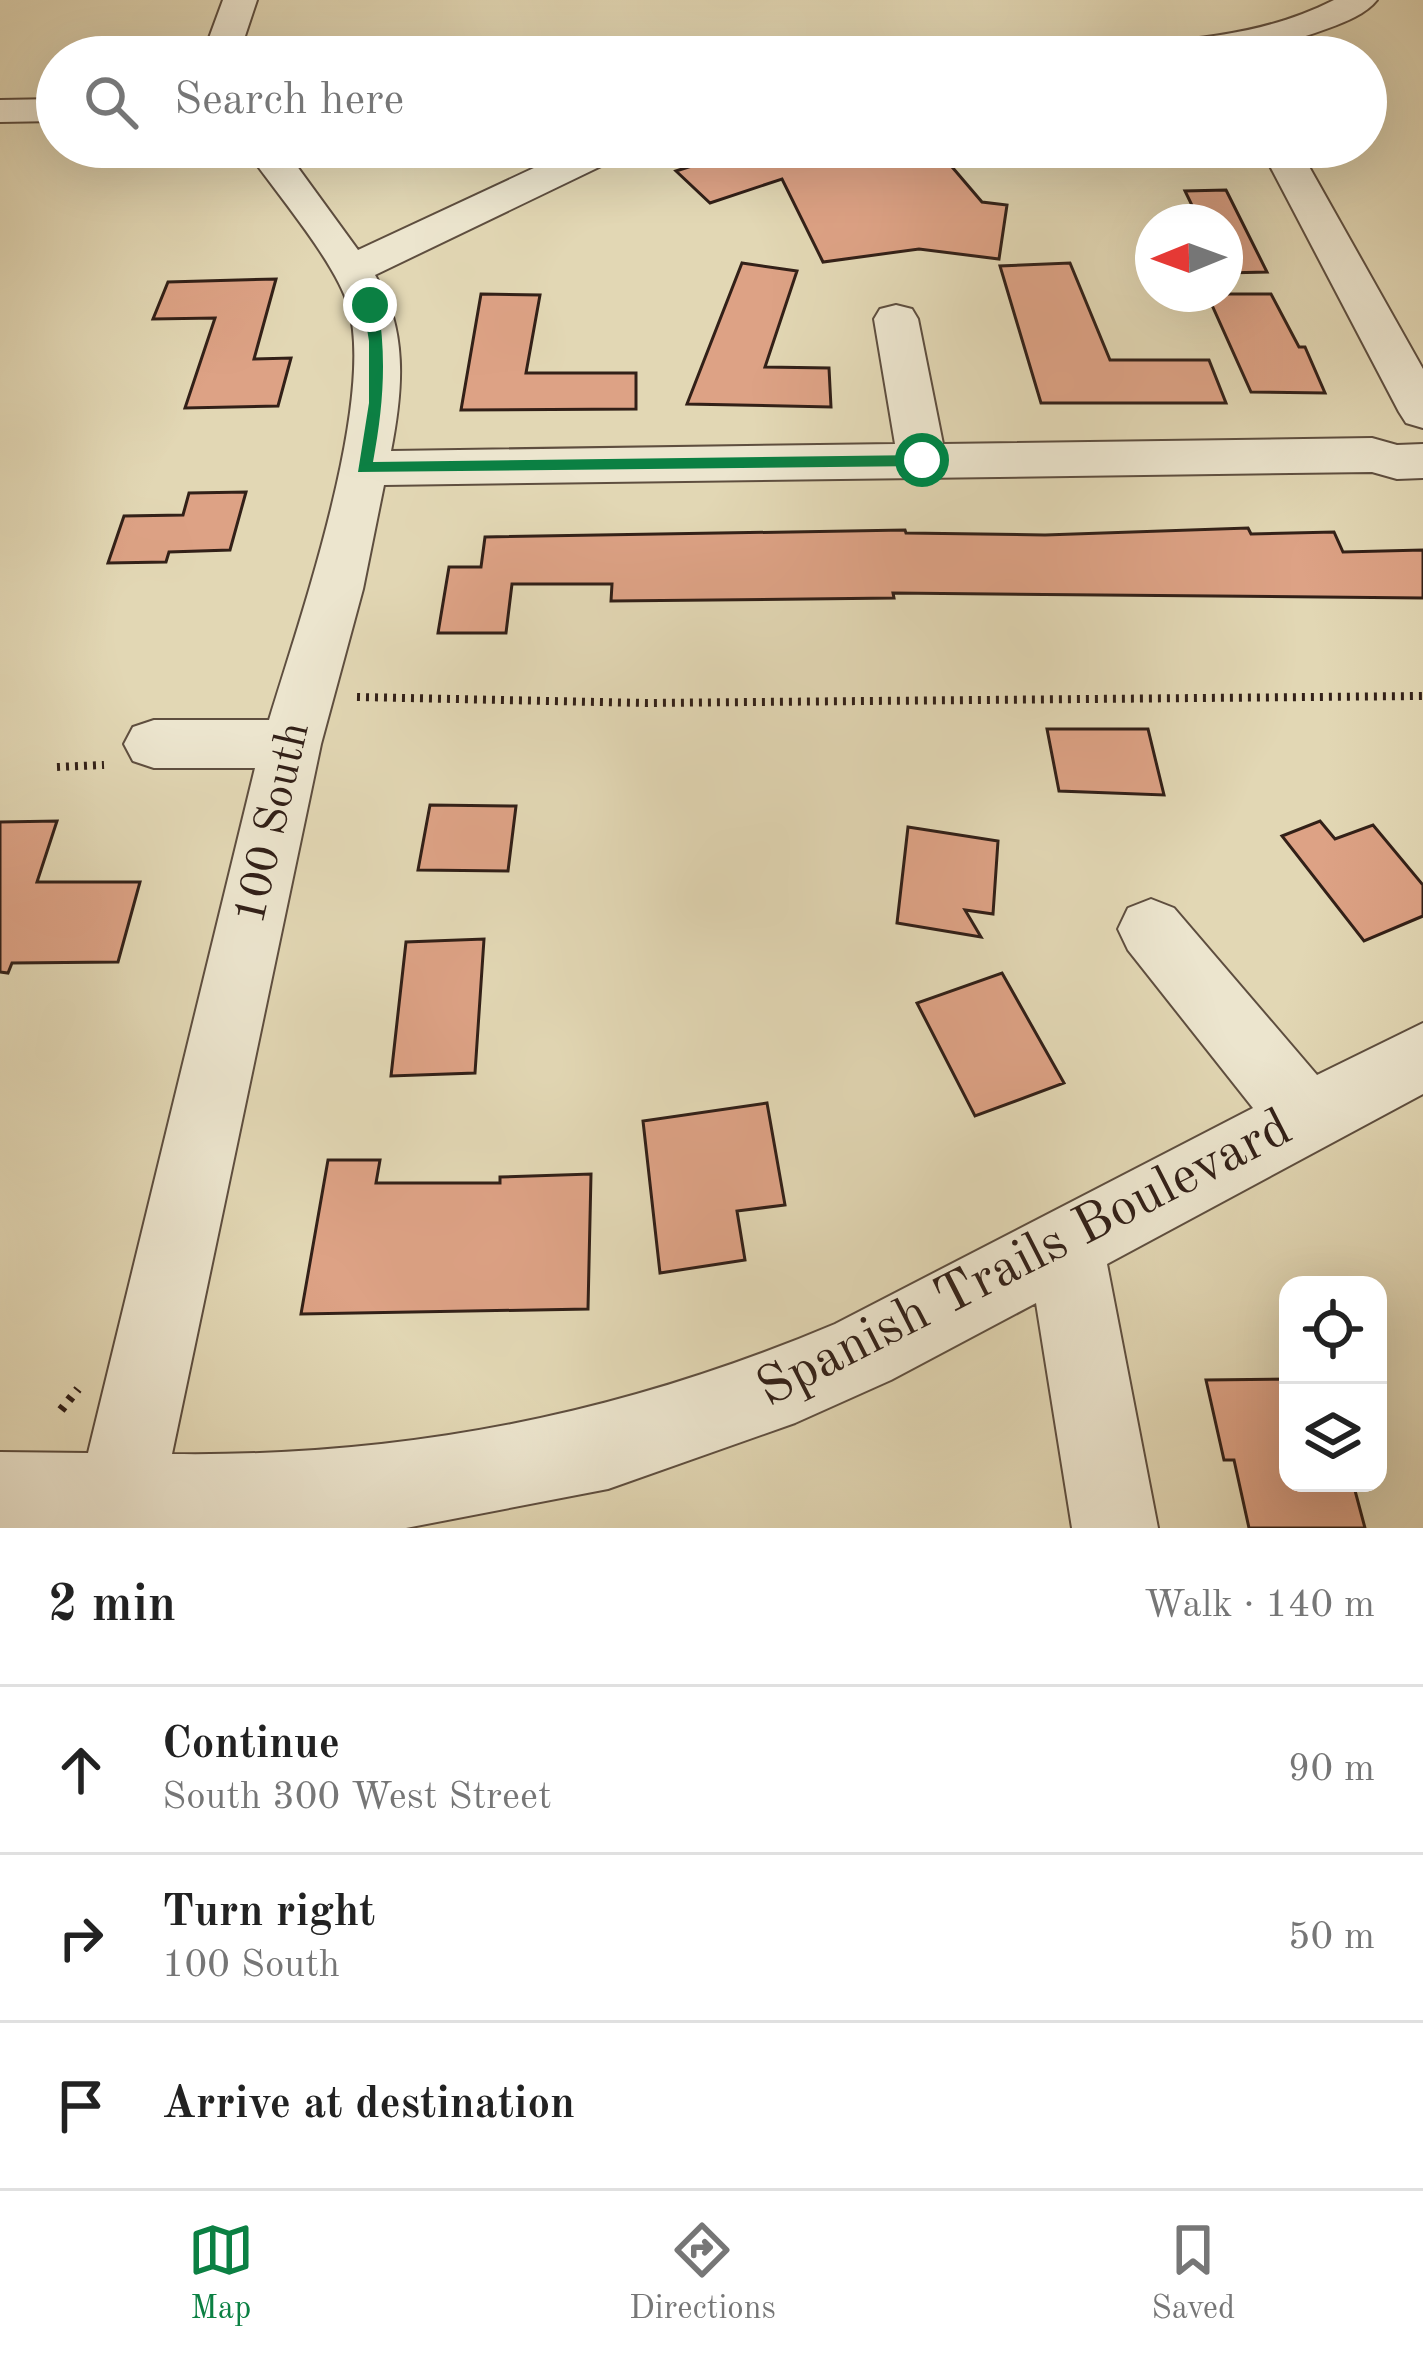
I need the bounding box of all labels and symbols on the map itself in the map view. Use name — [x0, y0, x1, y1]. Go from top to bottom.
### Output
north arrow — [1135, 204, 1243, 312]
route end — [343, 278, 397, 332]
route start — [895, 433, 949, 487]
street label: 100 South — [229, 718, 319, 928]
street label: Spanish Trails Boulevard — [749, 1102, 1301, 1418]

